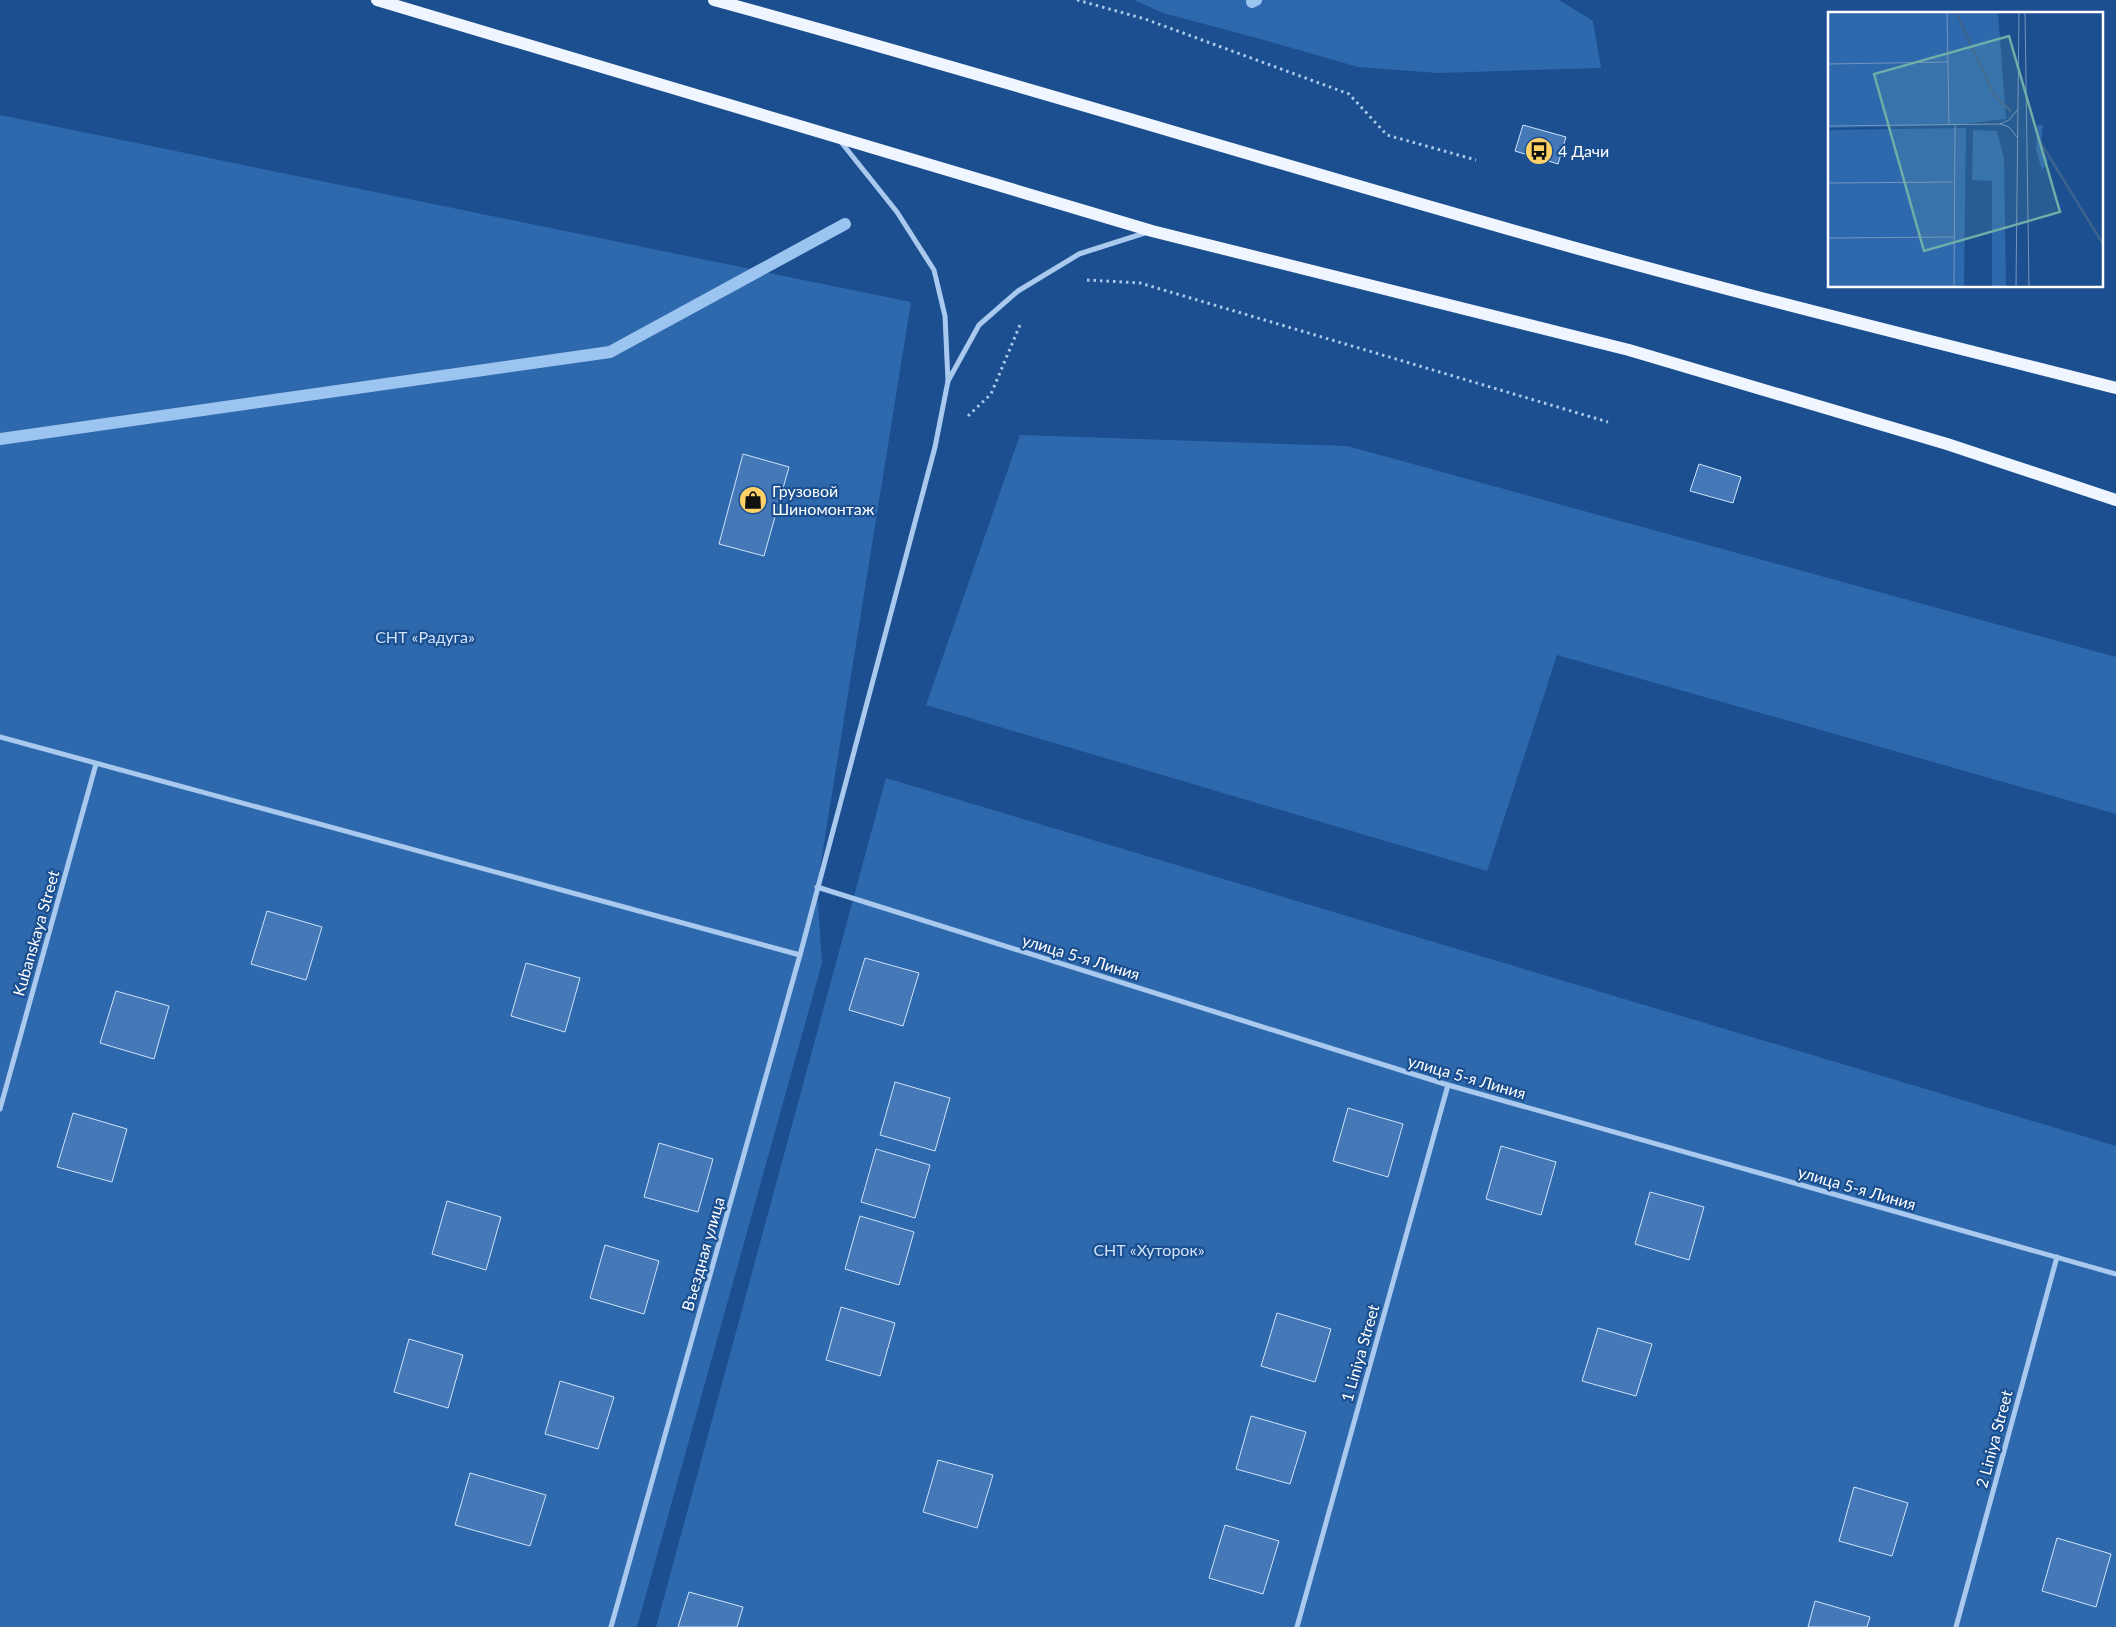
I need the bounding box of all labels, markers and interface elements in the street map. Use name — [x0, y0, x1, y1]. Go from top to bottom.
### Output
inset map — [1828, 12, 2104, 288]
bus stop icon: 4 Дачи — [1524, 136, 1554, 166]
place label: 4 Дачи — [1558, 141, 1609, 160]
place label: Грузовой Шиномонтаж — [772, 481, 875, 518]
shop icon: Грузовой Шиномонтаж — [738, 485, 768, 515]
park label: СНТ «Радуга» — [375, 627, 475, 646]
street label: Kubanskaya Street — [8, 867, 63, 998]
street label: улица 5-я Линия — [1020, 930, 1142, 983]
street label: улица 5-я Линия — [1406, 1051, 1528, 1102]
street label: улица 5-я Линия — [1796, 1162, 1918, 1213]
street label: Въездная улица — [677, 1195, 728, 1313]
park label: СНТ «Хуторок» — [1093, 1240, 1205, 1259]
street label: 1 Liniya Street — [1337, 1302, 1383, 1404]
street label: 2 Liniya Street — [1971, 1388, 2016, 1490]

